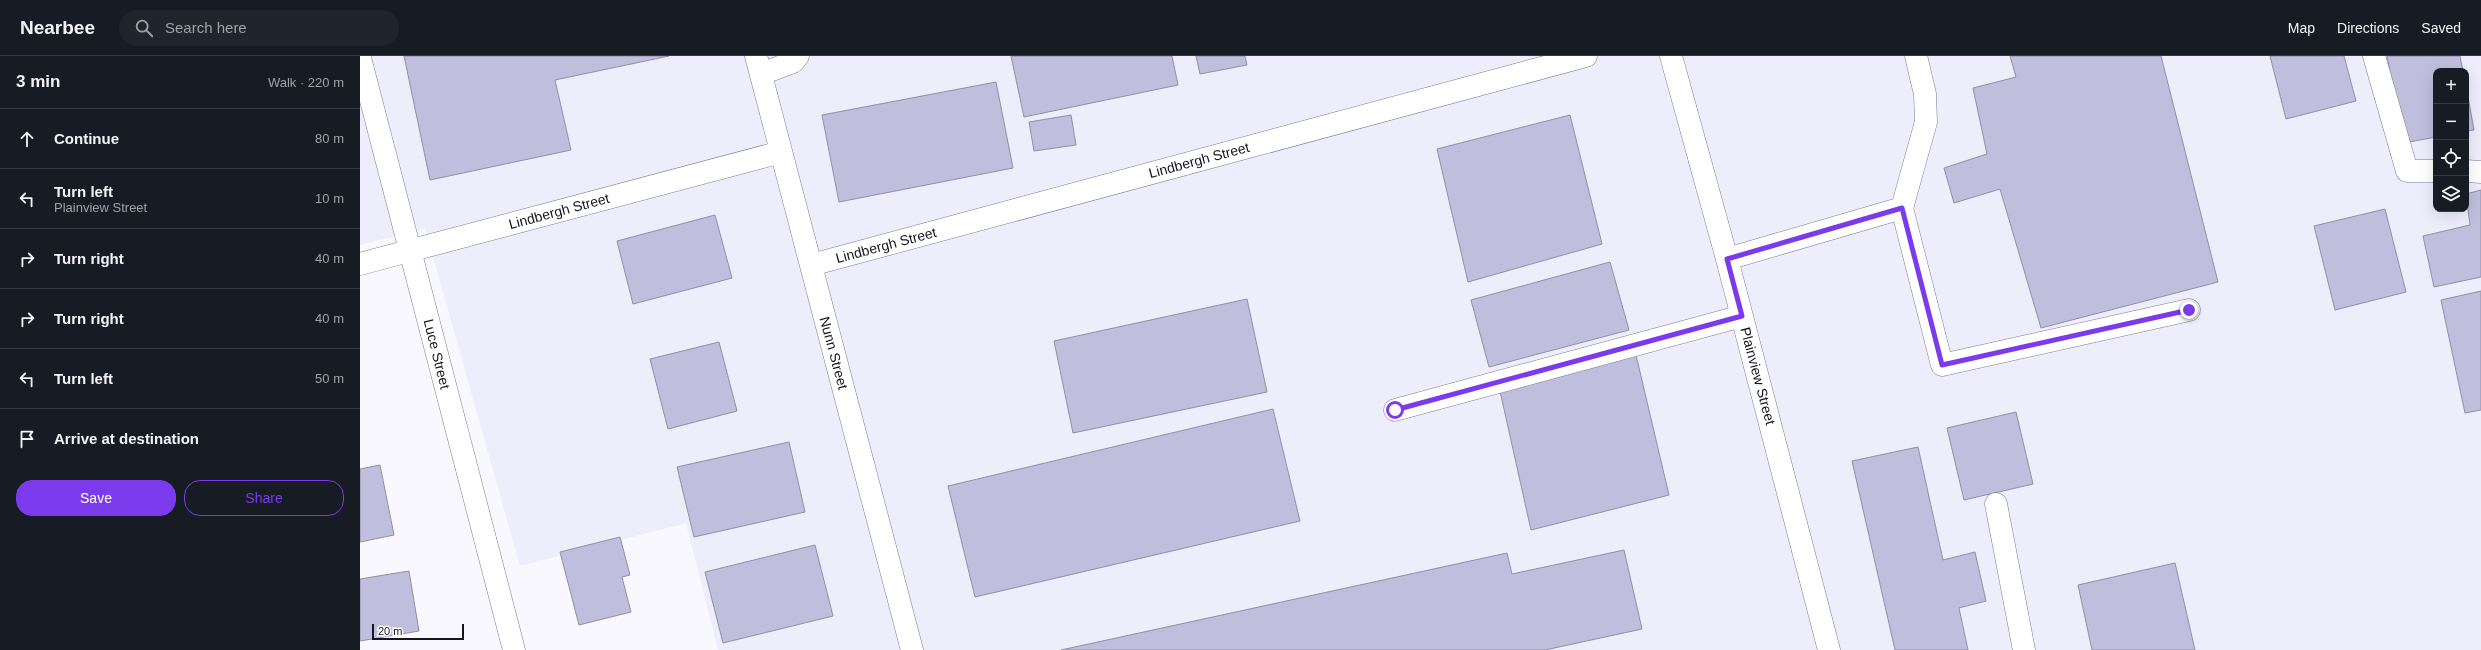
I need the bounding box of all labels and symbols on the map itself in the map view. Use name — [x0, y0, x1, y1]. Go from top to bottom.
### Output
street label: Lindbergh Street — [1147, 139, 1251, 181]
street label: Lindbergh Street — [507, 190, 611, 232]
street label: Lindbergh Street — [834, 224, 938, 266]
route end — [2180, 301, 2198, 319]
street label: Nunn Street — [817, 315, 851, 391]
street label: Luce Street — [421, 317, 453, 391]
street label: Plainview Street — [1737, 325, 1779, 427]
route start — [1386, 401, 1404, 419]
scale bar — [372, 622, 464, 641]

